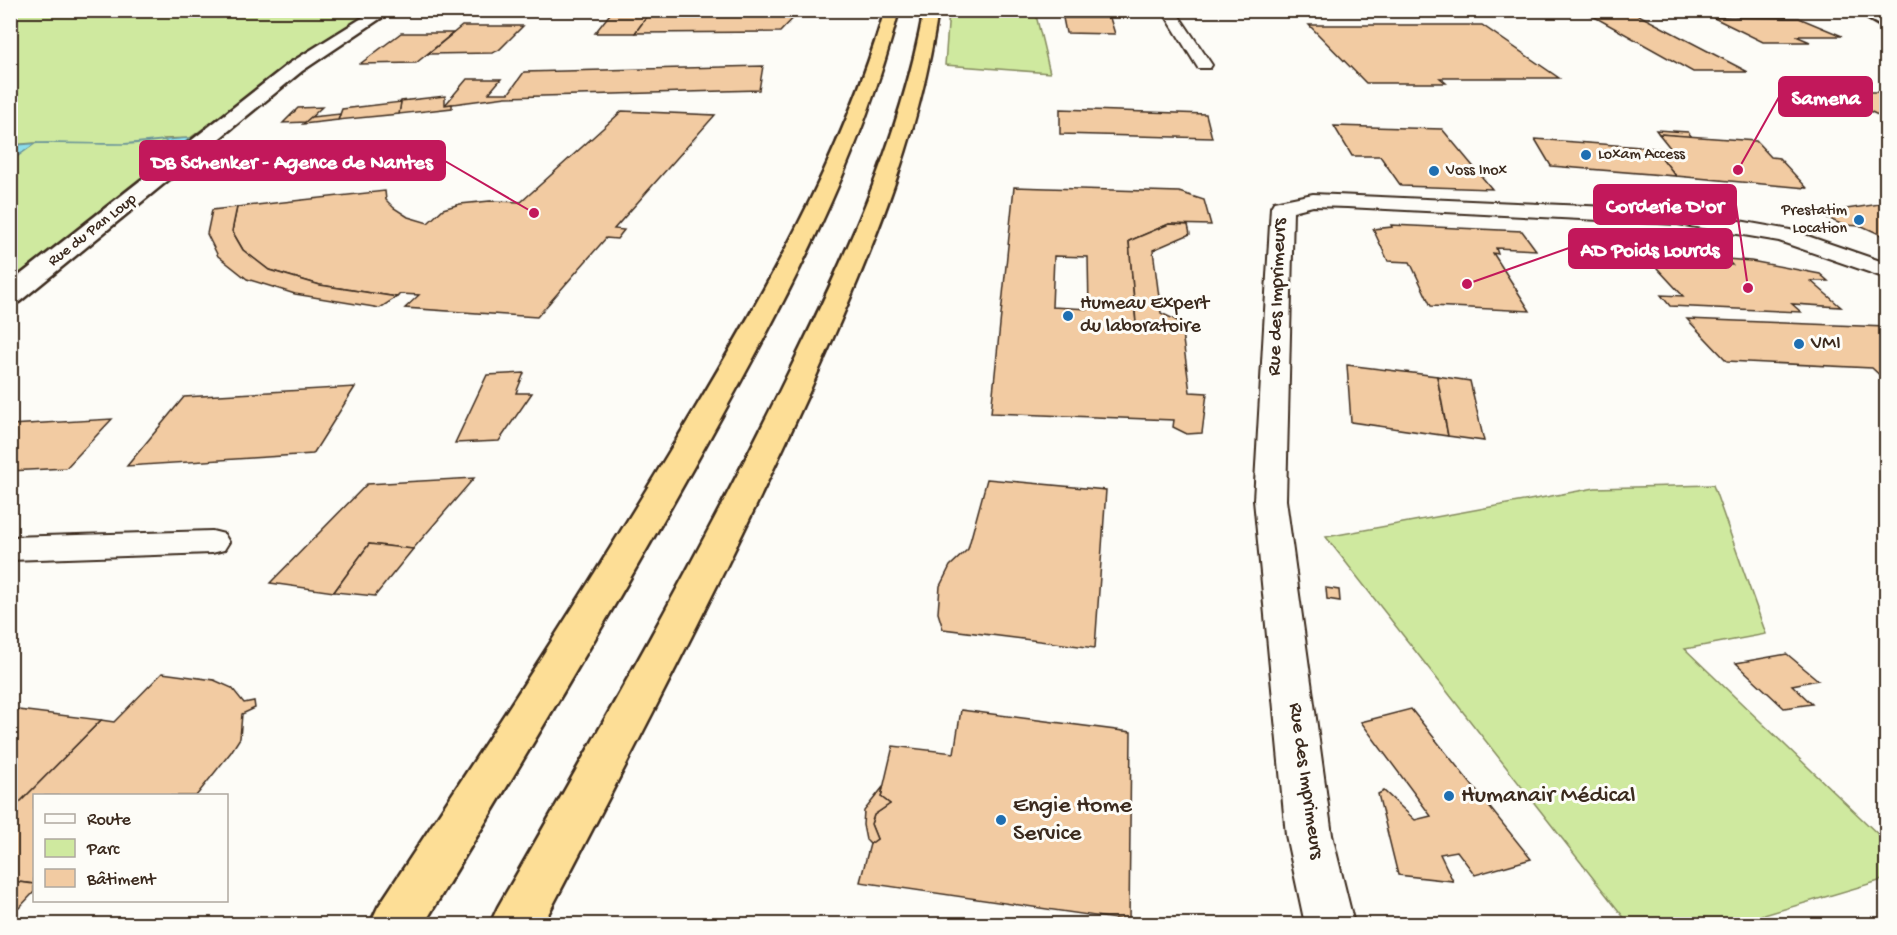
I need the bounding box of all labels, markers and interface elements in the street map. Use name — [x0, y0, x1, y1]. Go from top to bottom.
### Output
callout: Samena — [1779, 77, 1872, 116]
text: Samena — [1792, 88, 1862, 113]
callout: DB Schenker - Agence de Nantes — [140, 141, 445, 180]
place label: Loxam Access — [1598, 146, 1686, 165]
marker: Loxam Access — [1579, 148, 1593, 162]
text: DB Schenker - Agence de Nantes — [149, 152, 434, 177]
place label: Voss Inox — [1445, 162, 1508, 181]
marker: Voss Inox — [1427, 164, 1441, 178]
callout: Corderie D'or — [1594, 185, 1736, 224]
street label: Rue du Pan Loup — [45, 190, 141, 272]
text: Corderie D'or — [1605, 196, 1727, 221]
place label: Prestatim Location — [1781, 202, 1848, 239]
marker: Prestatim Location — [1852, 213, 1866, 227]
street label: Rue des Imprimeurs — [1264, 217, 1292, 376]
callout: AD Poids Lourds — [1569, 229, 1732, 268]
text: AD Poids Lourds — [1579, 240, 1721, 265]
place label: Humeau Expert du laboratoire — [1080, 293, 1211, 339]
marker: Humeau Expert du laboratoire — [1061, 309, 1075, 323]
place label: VMI — [1810, 333, 1841, 356]
marker: VMI — [1792, 337, 1806, 351]
street label: Rue des Imprimeurs — [1283, 701, 1327, 861]
place label: Humanair Médical — [1461, 782, 1636, 811]
marker: Humanair Médical — [1442, 789, 1456, 803]
place label: Engie Home Service — [1013, 792, 1132, 849]
legend — [33, 794, 228, 902]
text: Route — [87, 810, 132, 831]
marker: Engie Home Service — [994, 813, 1008, 827]
text: Parc — [86, 840, 120, 861]
text: Bâtiment — [86, 870, 157, 891]

